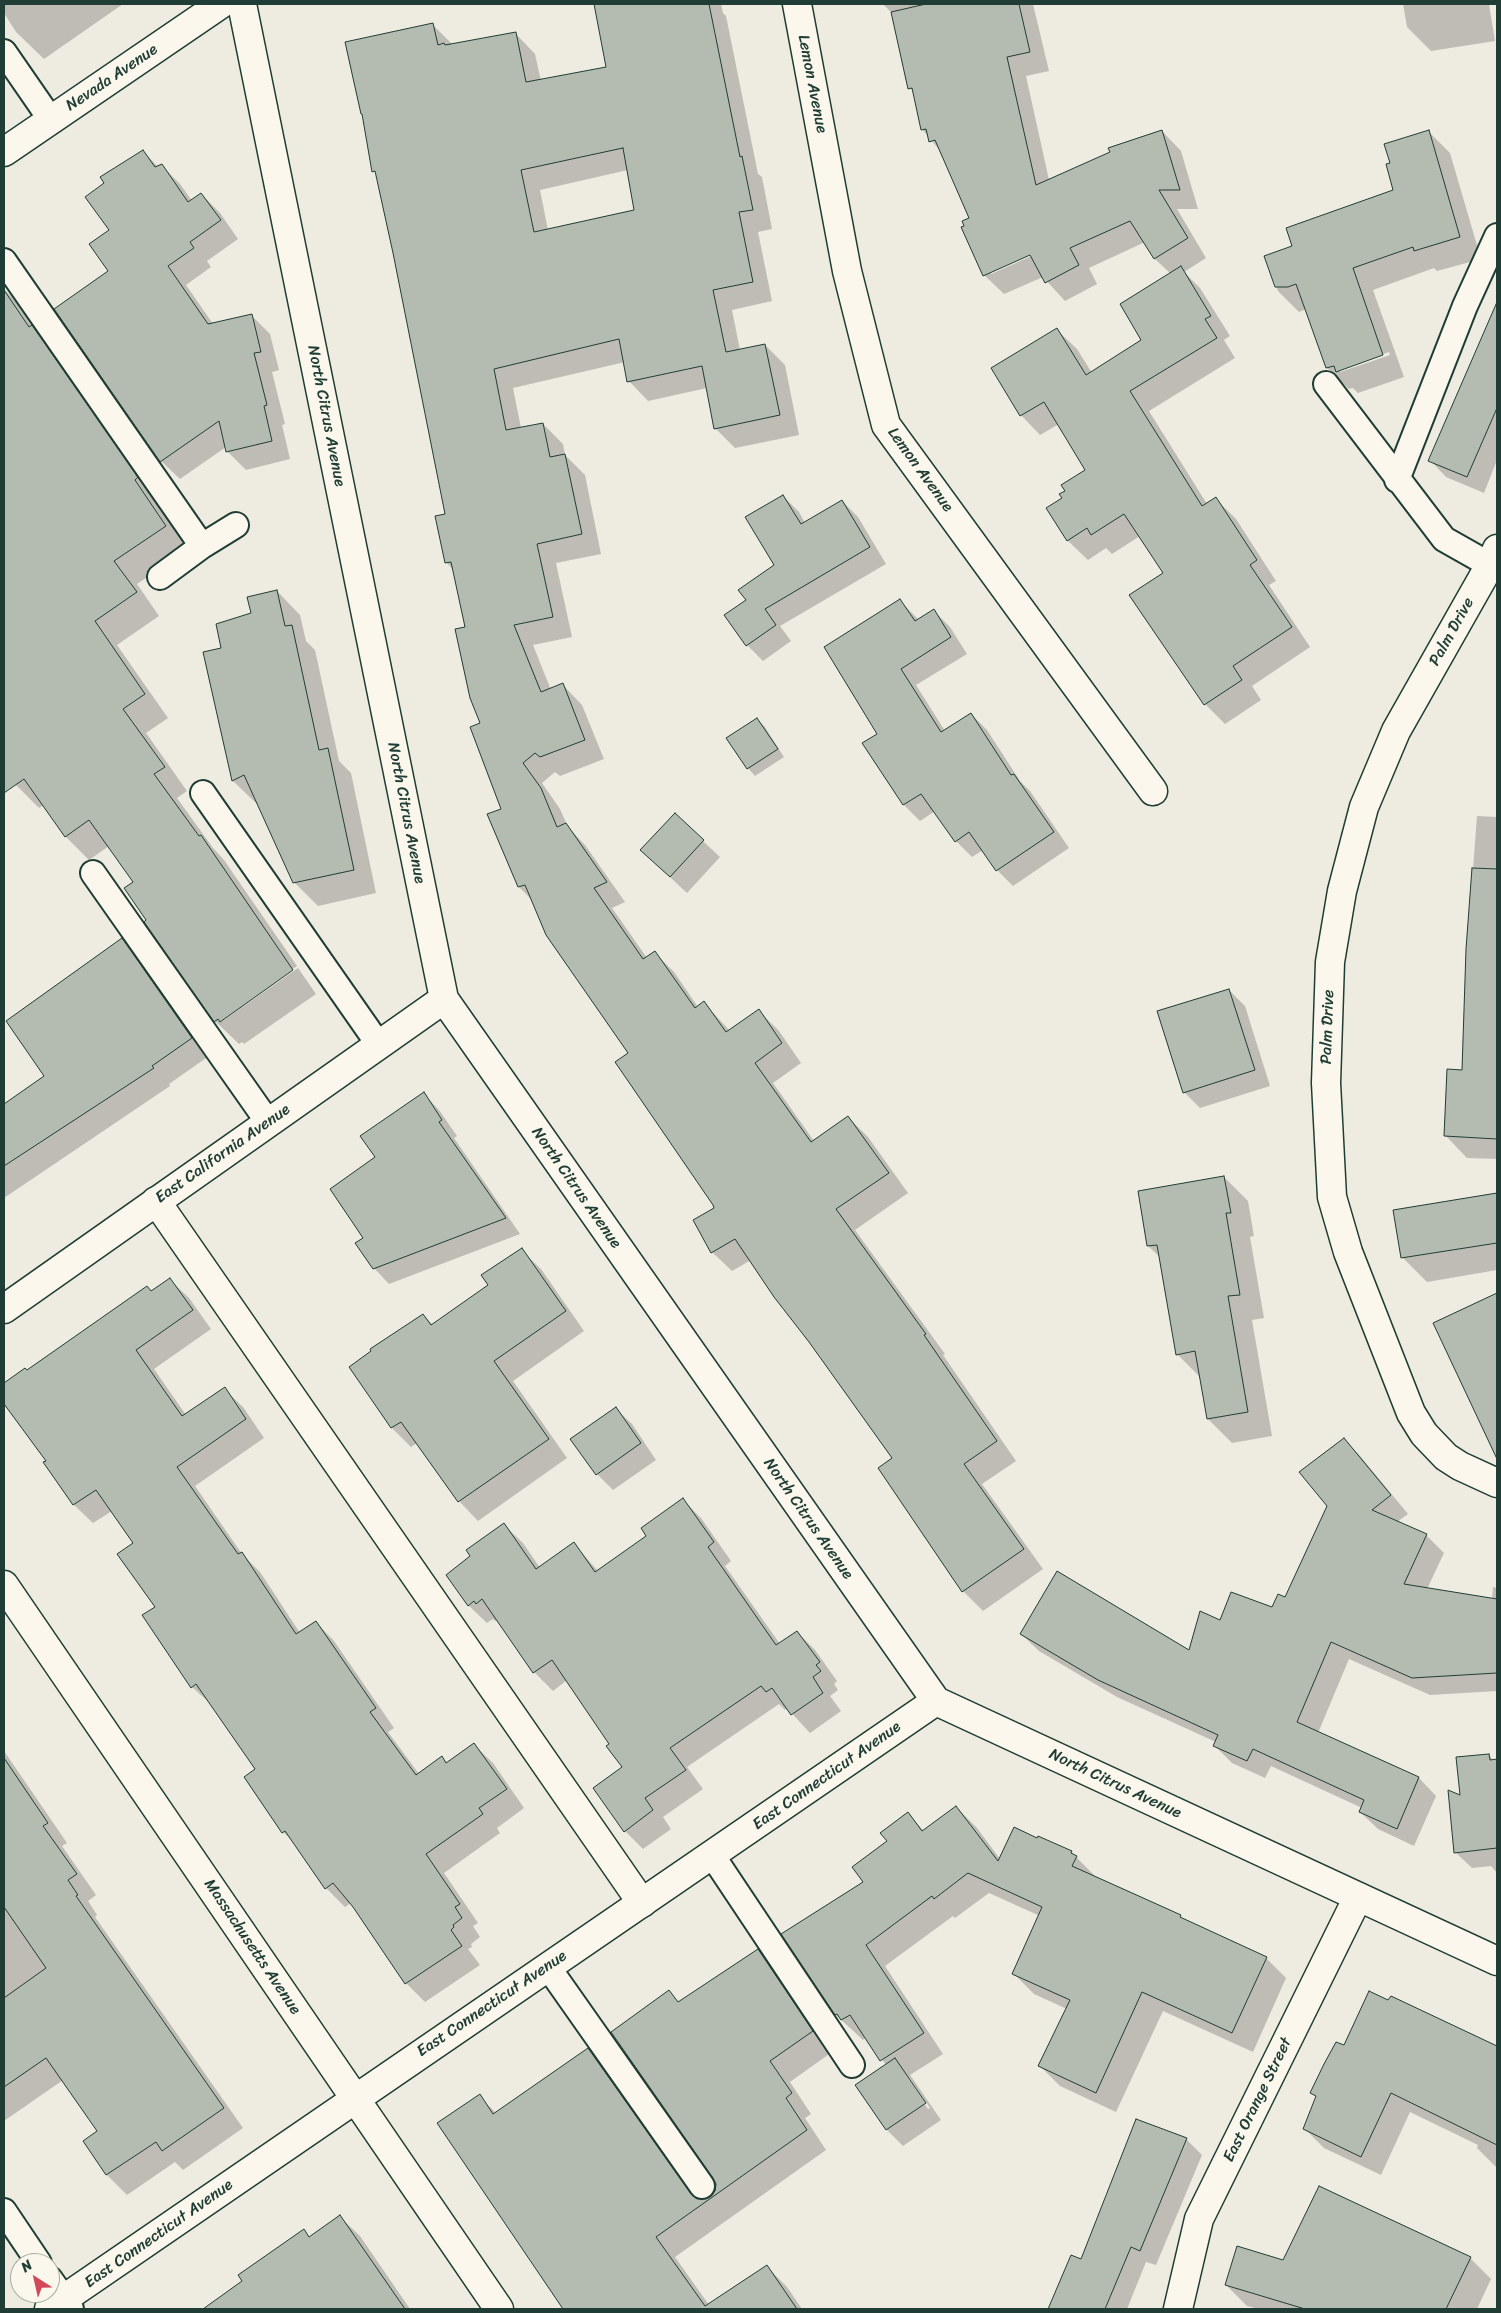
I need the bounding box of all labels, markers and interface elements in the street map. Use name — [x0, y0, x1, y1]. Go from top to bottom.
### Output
street label: Lemon Avenue — [793, 33, 831, 135]
street label: Nevada Avenue — [62, 40, 162, 116]
street label: North Citrus Avenue — [303, 344, 349, 488]
street label: Lemon Avenue — [883, 424, 957, 516]
street label: Palm Drive — [1425, 595, 1479, 669]
street label: North Citrus Avenue — [383, 741, 429, 885]
street label: Palm Drive — [1317, 989, 1339, 1065]
street label: East California Avenue — [152, 1100, 294, 1208]
street label: North Citrus Avenue — [527, 1124, 625, 1252]
street label: North Citrus Avenue — [759, 1455, 857, 1583]
street label: East Connecticut Avenue — [749, 1717, 905, 1835]
street label: North Citrus Avenue — [1046, 1745, 1184, 1823]
street label: Massachusetts Avenue — [199, 1876, 305, 2018]
street label: East Connecticut Avenue — [413, 1947, 571, 2061]
street label: East Orange Street — [1220, 2035, 1296, 2165]
street label: East Connecticut Avenue — [81, 2175, 237, 2293]
north arrow — [10, 2253, 60, 2303]
text: N — [16, 2253, 38, 2279]

